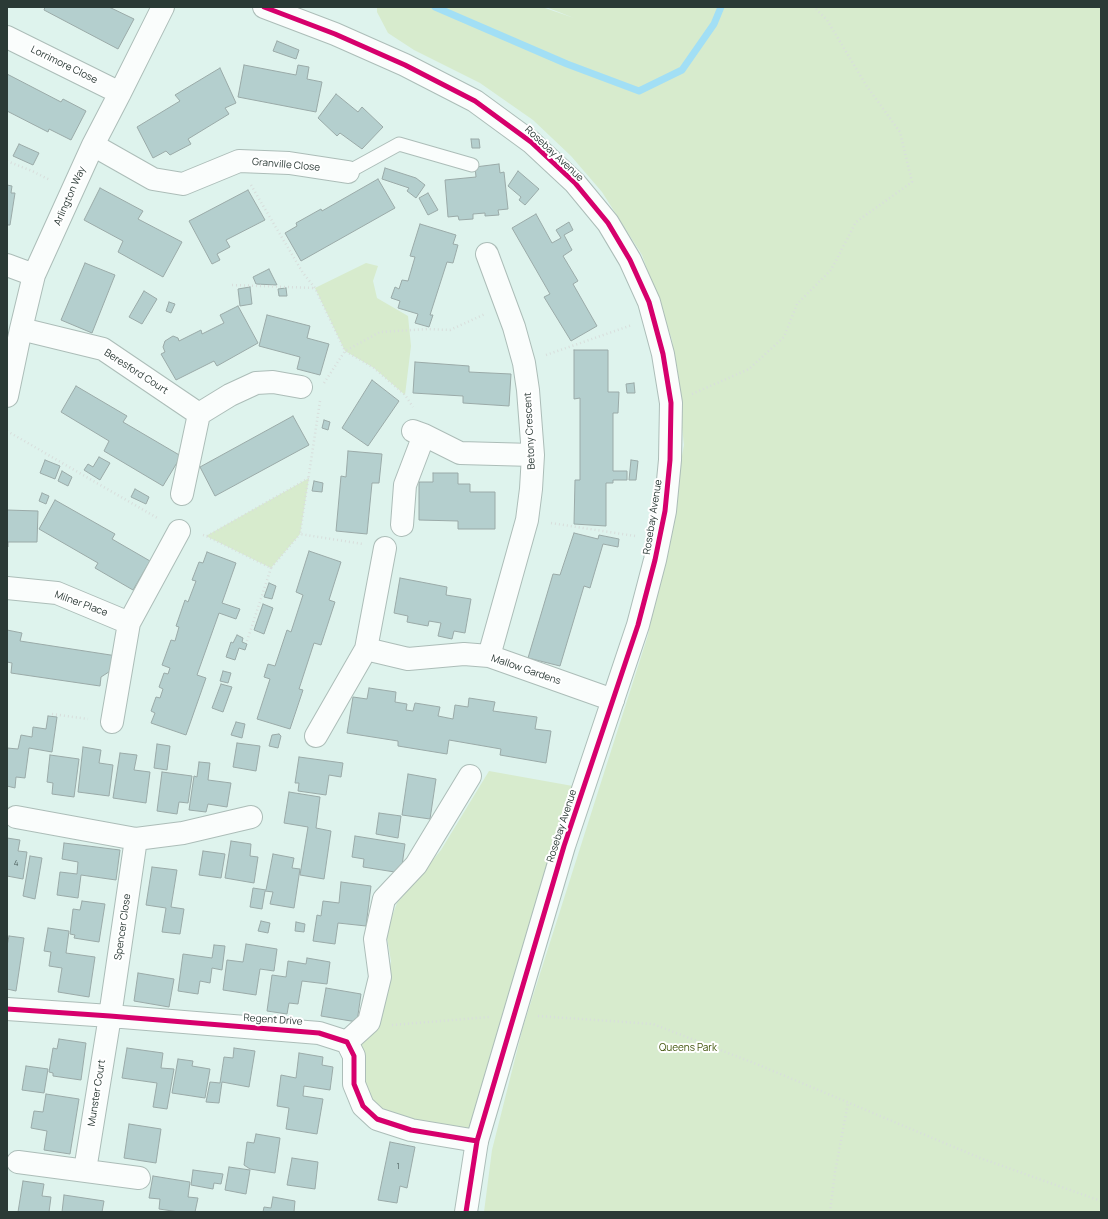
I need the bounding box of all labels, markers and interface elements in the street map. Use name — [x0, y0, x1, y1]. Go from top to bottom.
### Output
street label: Lorrimore Close — [29, 44, 99, 86]
street label: Rosebay Avenue — [522, 124, 586, 184]
street label: Granville Close — [251, 156, 321, 174]
street label: Arlington Way — [52, 165, 88, 227]
street label: Beresford Court — [102, 347, 170, 397]
street label: Betony Crescent — [522, 392, 538, 470]
street label: Rosebay Avenue — [641, 479, 665, 555]
street label: Milner Place — [53, 589, 109, 619]
street label: Mallow Gardens — [490, 652, 562, 688]
street label: Rosebay Avenue — [545, 788, 579, 864]
house number: 4 — [14, 859, 18, 869]
street label: Spencer Close — [112, 893, 134, 961]
street label: Regent Drive — [243, 1012, 303, 1028]
park label: Queens Park — [659, 1042, 717, 1054]
street label: Munster Court — [86, 1059, 108, 1127]
house number: 1 — [396, 1162, 400, 1172]

